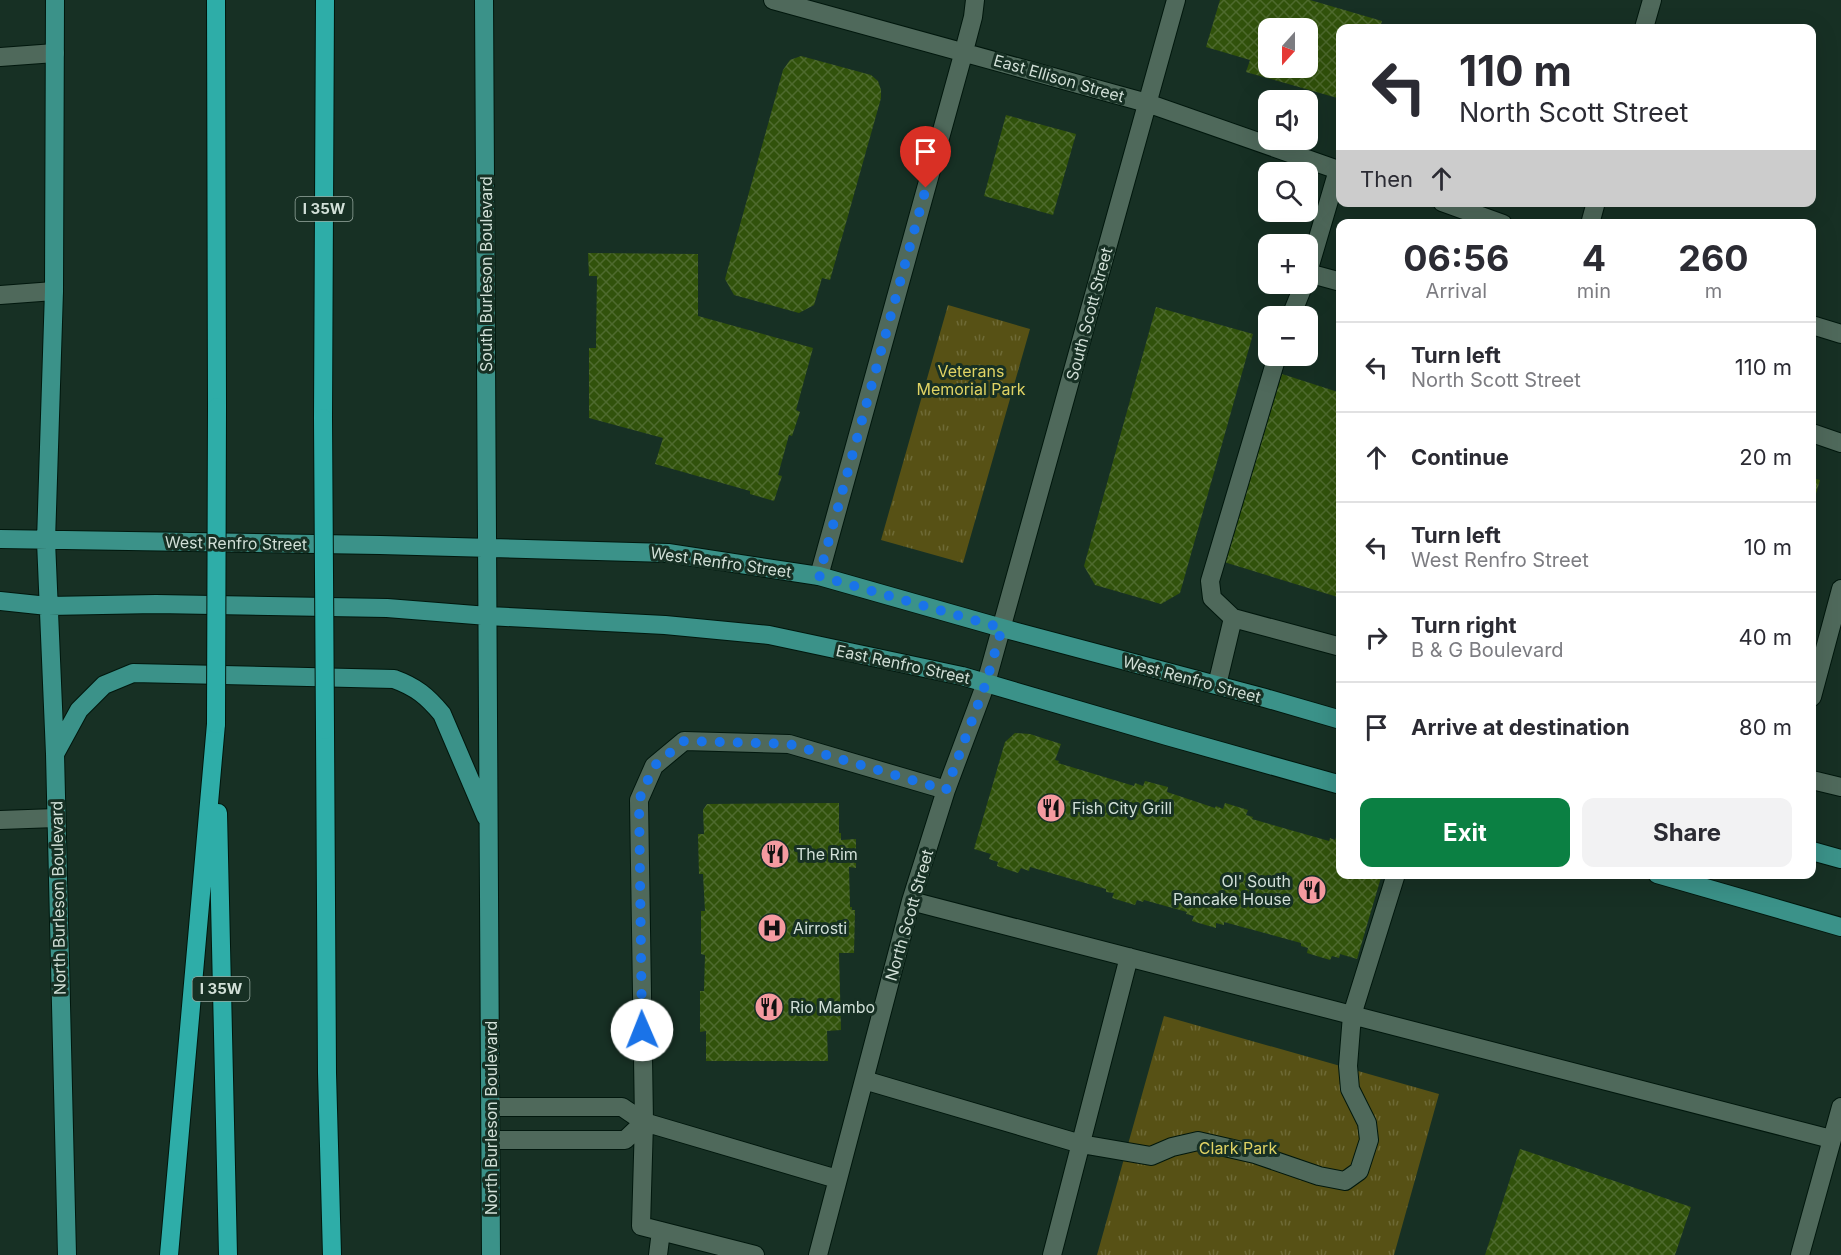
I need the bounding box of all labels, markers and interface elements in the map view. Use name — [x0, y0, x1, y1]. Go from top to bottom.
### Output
north arrow — [1258, 18, 1318, 78]
map controls — [1258, 18, 1318, 366]
text: 110 m — [1459, 45, 1572, 96]
icon: left — [1360, 48, 1438, 126]
street label: East Ellison Street — [991, 50, 1127, 106]
button: sound — [1258, 90, 1318, 150]
text: North Scott Street — [1459, 96, 1688, 129]
pin — [900, 126, 951, 188]
icon: arrive — [909, 135, 942, 168]
button: search — [1258, 162, 1318, 222]
icon: ahead — [1425, 162, 1458, 195]
text: Then — [1360, 166, 1413, 192]
street label: South Burleson Boulevard — [476, 176, 496, 372]
road number: I 35W — [296, 197, 352, 221]
button: + — [1258, 234, 1318, 294]
text: 06:56 — [1403, 236, 1509, 280]
text: 4 — [1582, 236, 1606, 280]
text: 260 — [1678, 236, 1749, 280]
street label: South Scott Street — [1062, 245, 1116, 383]
text: Arrival — [1426, 279, 1487, 303]
text: min — [1577, 279, 1611, 303]
text: m — [1705, 279, 1722, 303]
button: − — [1258, 306, 1318, 366]
text: Turn left — [1411, 342, 1501, 368]
icon: left — [1360, 351, 1393, 384]
text: 110 m — [1735, 354, 1792, 380]
park label: Veterans Memorial Park — [916, 361, 1026, 399]
text: North Scott Street — [1411, 368, 1581, 392]
icon: ahead — [1360, 441, 1393, 474]
text: Continue — [1411, 444, 1509, 470]
text: 20 m — [1739, 444, 1792, 470]
text: Turn left — [1411, 522, 1501, 548]
icon: left — [1360, 531, 1393, 564]
street label: West Renfro Street — [165, 532, 307, 554]
text: 10 m — [1744, 534, 1792, 560]
street label: West Renfro Street — [649, 542, 793, 582]
text: West Renfro Street — [1411, 548, 1589, 572]
text: Turn right — [1411, 612, 1517, 638]
icon: right — [1360, 621, 1393, 654]
text: 40 m — [1738, 624, 1792, 650]
text: B & G Boulevard — [1411, 638, 1564, 662]
street label: East Renfro Street — [834, 640, 972, 688]
street label: West Renfro Street — [1121, 651, 1263, 707]
icon: arrive — [1360, 711, 1393, 744]
text: Arrive at destination — [1411, 714, 1630, 740]
text: 80 m — [1739, 714, 1792, 740]
restaurant icon: Fish City Grill — [1035, 792, 1067, 824]
place label: Fish City Grill — [1072, 798, 1172, 818]
button: Exit — [1360, 798, 1570, 867]
button: Share — [1582, 798, 1792, 867]
street label: North Burleson Boulevard — [46, 801, 70, 995]
restaurant icon: The Rim — [759, 838, 791, 870]
place label: The Rim — [796, 844, 858, 864]
street label: North Scott Street — [881, 847, 937, 983]
place label: Ol' South Pancake House — [1173, 871, 1291, 909]
restaurant icon: Ol' South Pancake House — [1296, 874, 1328, 906]
hospital icon: Airrosti — [756, 912, 788, 944]
place label: Airrosti — [793, 918, 847, 938]
road number: I 35W — [192, 977, 250, 1001]
restaurant icon: Rio Mambo — [753, 991, 785, 1023]
place label: Rio Mambo — [790, 997, 875, 1017]
position arrow — [610, 998, 674, 1062]
street label: North Burleson Boulevard — [481, 1021, 501, 1215]
park label: Clark Park — [1199, 1138, 1277, 1158]

